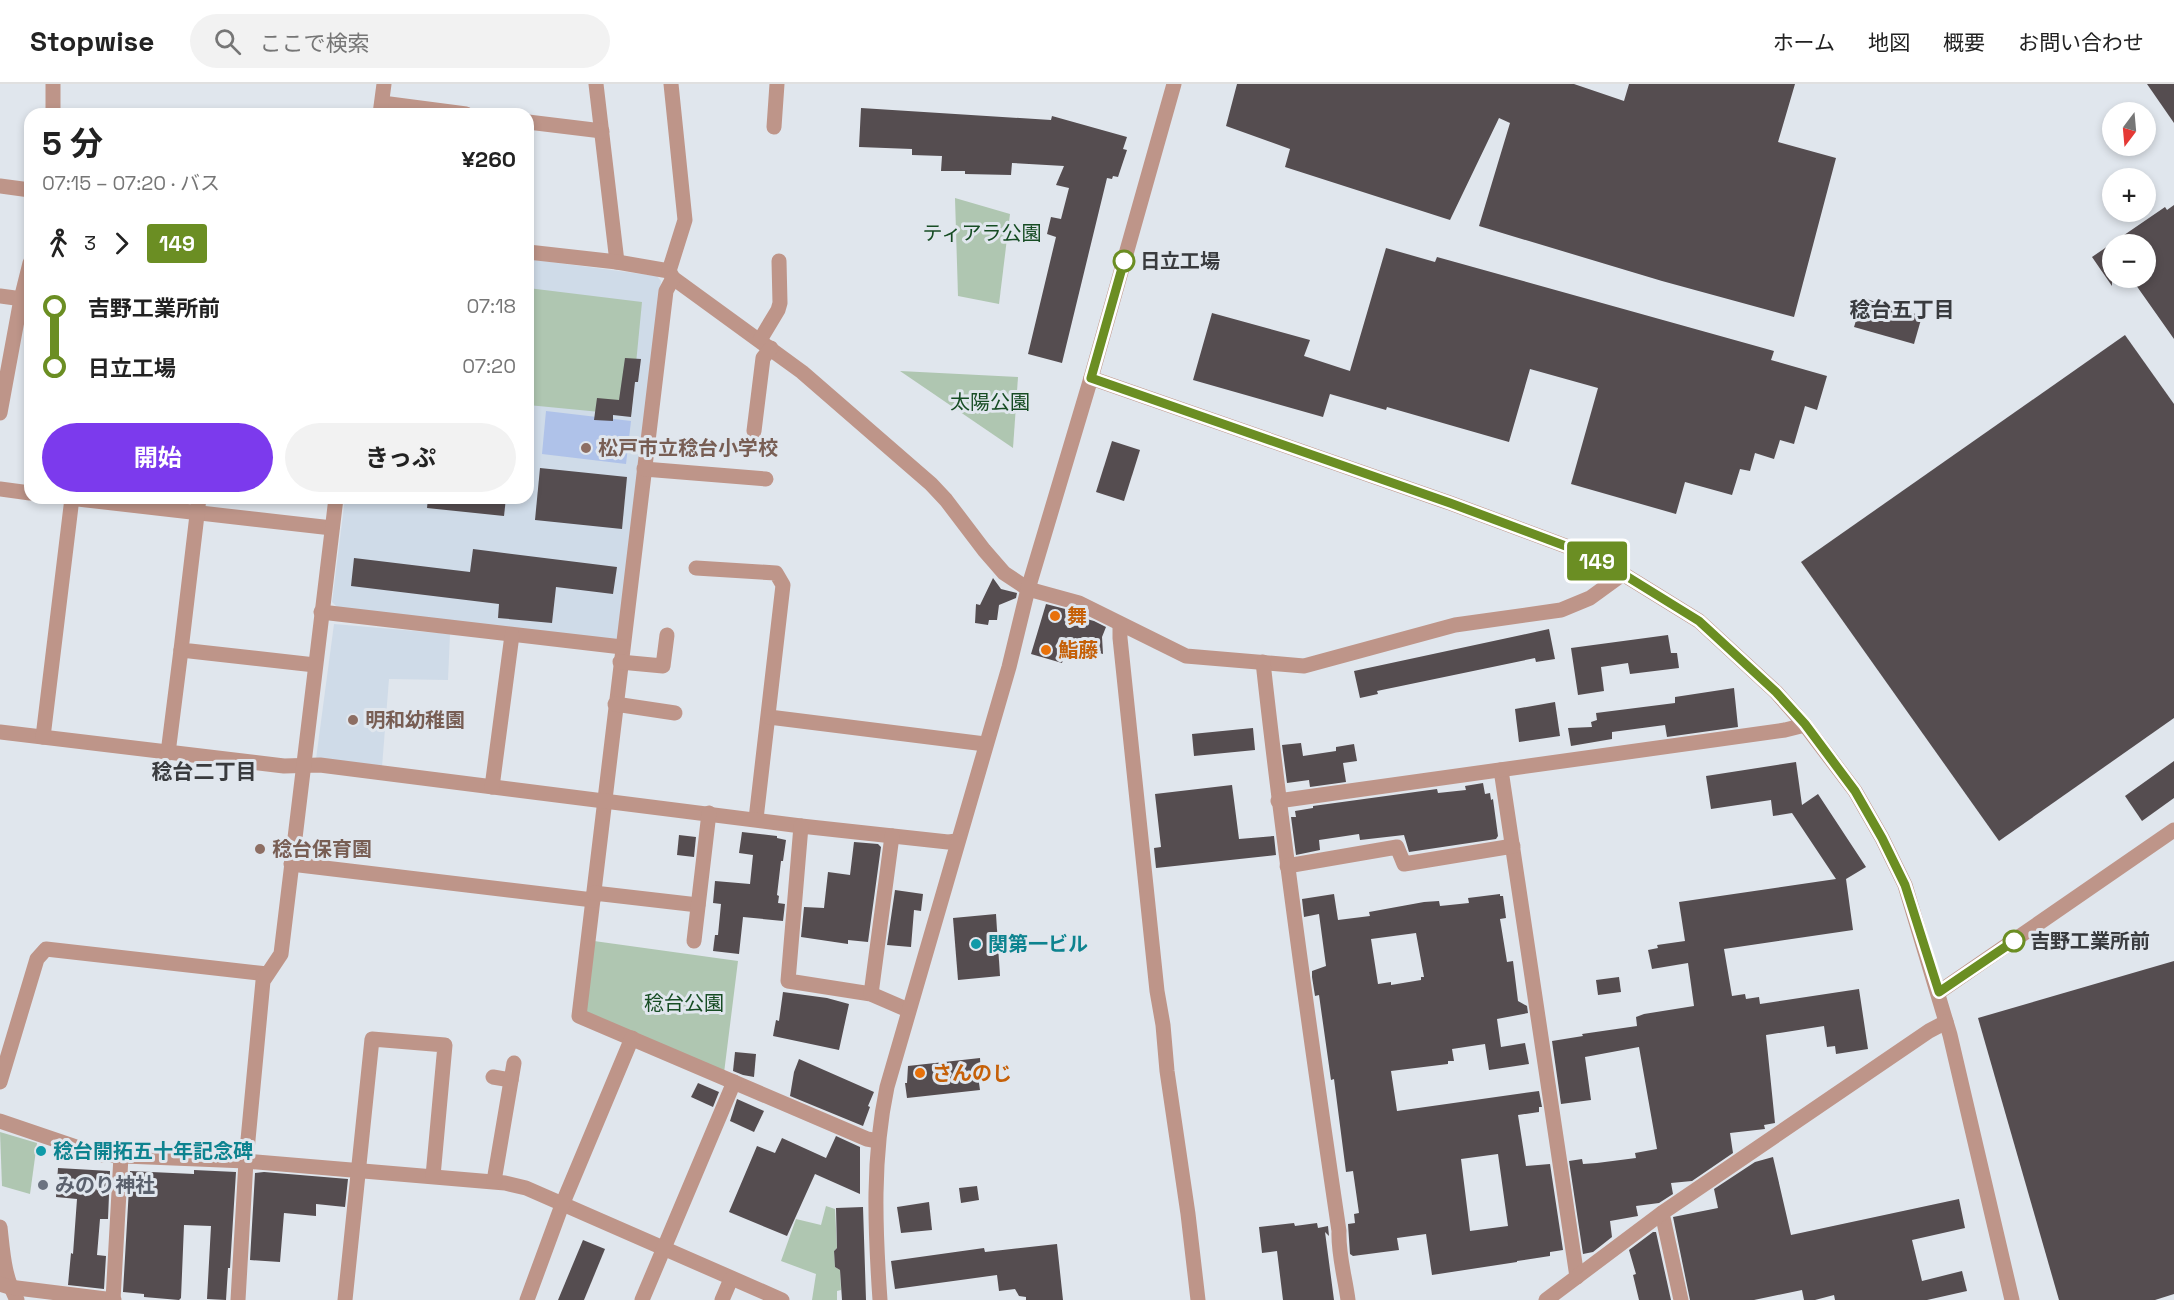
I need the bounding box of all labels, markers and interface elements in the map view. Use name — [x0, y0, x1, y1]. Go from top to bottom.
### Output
search box — [190, 14, 610, 68]
text: Stopwise — [30, 23, 154, 59]
icon: search — [211, 25, 244, 58]
text: ここで検索 — [259, 29, 369, 57]
text: ホーム — [1773, 29, 1835, 56]
text: 地図 — [1868, 29, 1910, 56]
text: 概要 — [1943, 29, 1985, 56]
text: お問い合わせ — [2018, 29, 2144, 56]
north arrow — [2102, 102, 2156, 156]
map controls — [2102, 102, 2156, 288]
text: 5 分 — [42, 123, 103, 165]
text: ¥260 — [461, 145, 516, 173]
button: + — [2102, 168, 2156, 222]
text: 07:15 – 07:20 · バス — [42, 170, 220, 196]
park label: ティアラ公園 — [923, 220, 1041, 246]
icon: walk — [42, 227, 75, 260]
icon: forward — [105, 227, 138, 260]
text: 3 — [84, 230, 96, 256]
text: 149 — [159, 230, 195, 257]
button: − — [2102, 234, 2156, 288]
place label: 日立工場 — [1140, 248, 1220, 274]
marker: 日立工場 — [1113, 250, 1135, 272]
text: 07:18 — [466, 293, 516, 319]
text: 吉野工業所前 — [88, 294, 220, 322]
district label: 稔台五丁目 — [1850, 296, 1955, 323]
text: 07:20 — [462, 353, 516, 379]
text: 日立工場 — [88, 354, 176, 382]
park label: 太陽公園 — [950, 389, 1030, 415]
button: 開始 — [42, 423, 273, 492]
button: きっぷ — [285, 423, 516, 492]
place label: 松戸市立稔台小学校 — [598, 435, 778, 461]
marker: 松戸市立稔台小学校 — [579, 441, 593, 455]
line badge: 149 — [1562, 542, 1632, 580]
text: 149 — [1579, 548, 1615, 575]
place label: 舞 — [1067, 603, 1087, 629]
marker: 舞 — [1048, 609, 1062, 623]
place label: 鮨藤 — [1058, 637, 1098, 663]
marker: 鮨藤 — [1039, 643, 1053, 657]
place label: 明和幼稚園 — [365, 707, 465, 733]
marker: 明和幼稚園 — [346, 713, 360, 727]
district label: 稔台二丁目 — [152, 758, 257, 785]
place label: 稔台保育園 — [272, 836, 372, 862]
marker: 稔台保育園 — [253, 842, 267, 856]
place label: 吉野工業所前 — [2030, 928, 2150, 954]
marker: 吉野工業所前 — [2003, 930, 2025, 952]
place label: 関第一ビル — [988, 931, 1088, 957]
marker: 関第一ビル — [969, 937, 983, 951]
park label: 稔台公園 — [644, 990, 724, 1016]
place label: さんのじ — [932, 1060, 1012, 1086]
marker: さんのじ — [913, 1066, 927, 1080]
place label: 稔台開拓五十年記念碑 — [53, 1138, 253, 1164]
marker: 稔台開拓五十年記念碑 — [34, 1144, 48, 1158]
place label: みのり神社 — [55, 1172, 155, 1198]
marker: みのり神社 — [36, 1178, 50, 1192]

